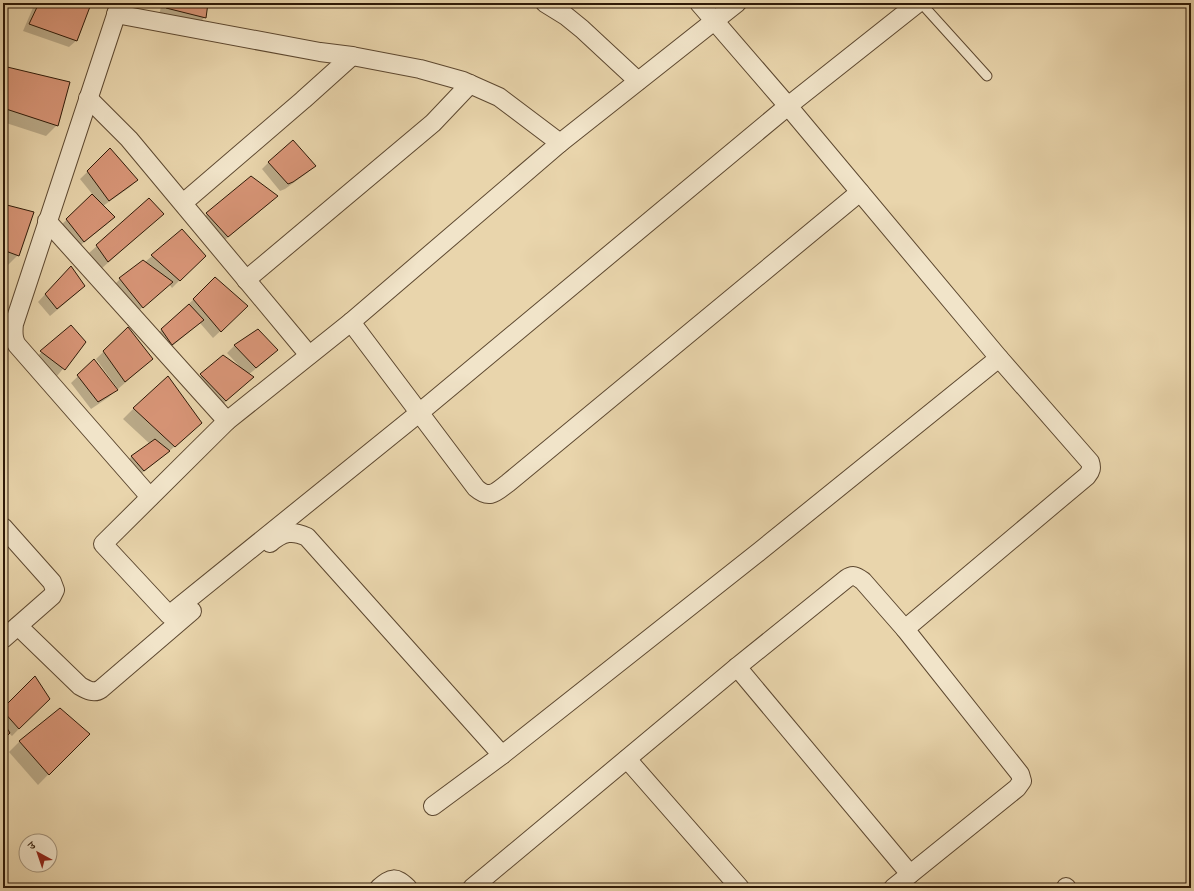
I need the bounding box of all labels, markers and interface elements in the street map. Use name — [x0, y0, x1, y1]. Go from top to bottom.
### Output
north arrow — [18, 833, 58, 873]
text: उ — [24, 837, 41, 855]

